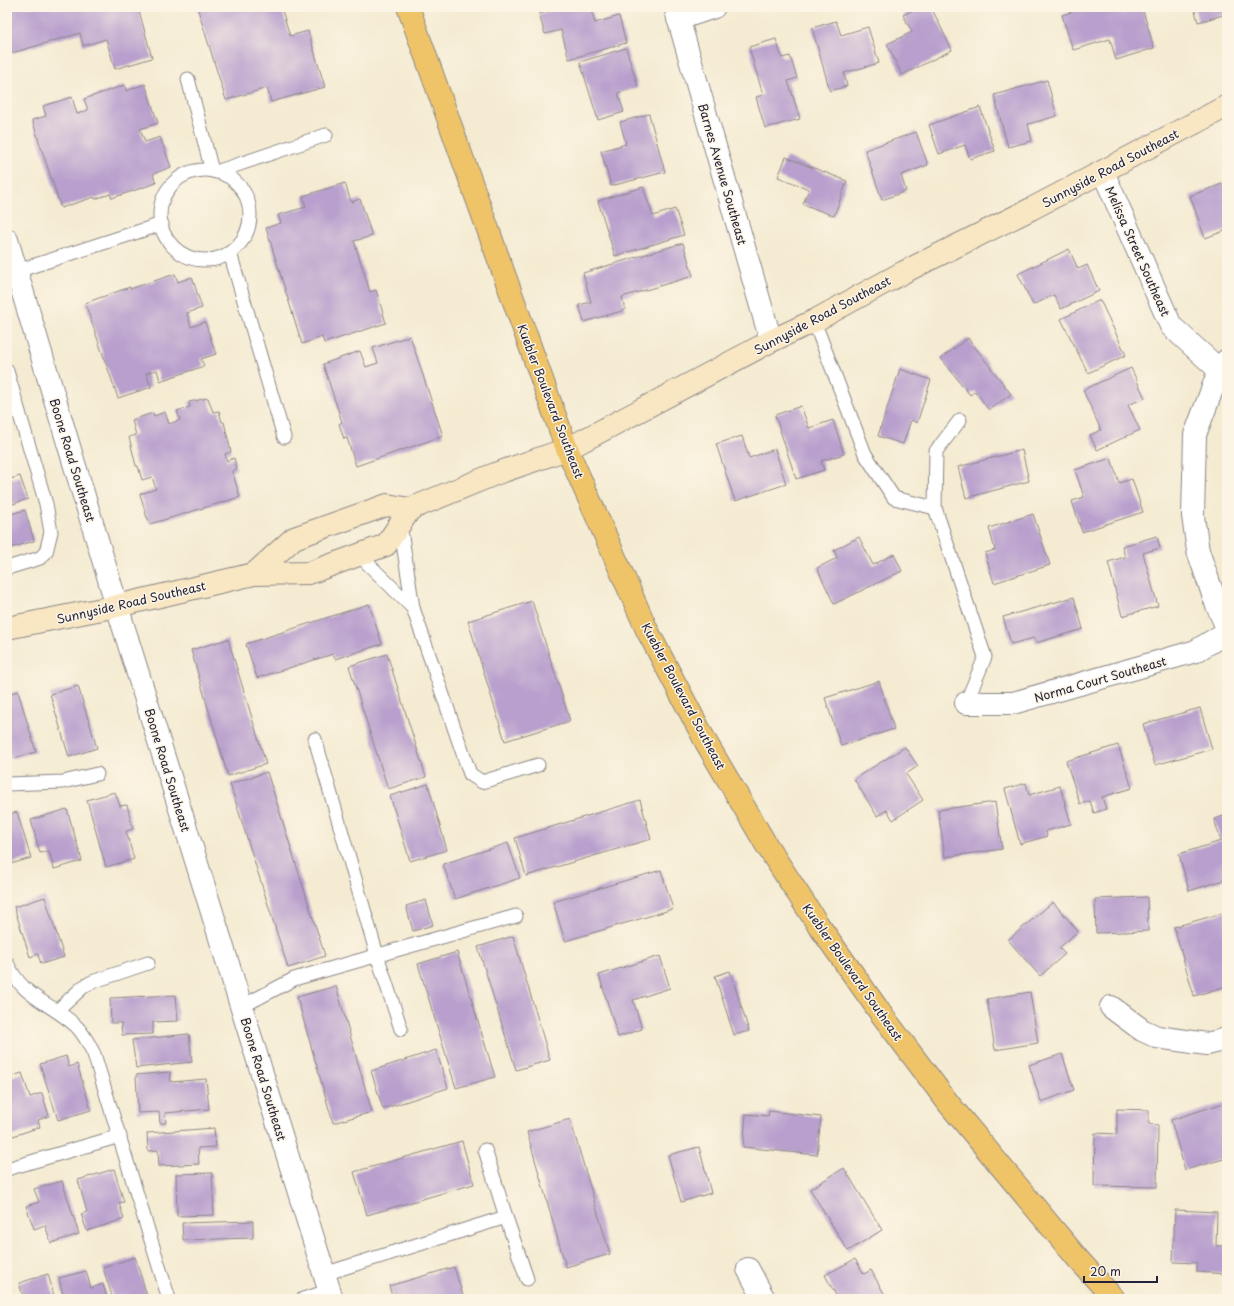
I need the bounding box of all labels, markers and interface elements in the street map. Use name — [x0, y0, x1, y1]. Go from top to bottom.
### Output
street label: Barnes Avenue Southeast — [694, 101, 752, 247]
street label: Sunnyside Road Southeast — [1038, 124, 1182, 212]
street label: Melissa Street Southeast — [1101, 183, 1175, 319]
street label: Sunnyside Road Southeast — [750, 271, 894, 359]
street label: Kuebler Boulevard Southeast — [513, 321, 589, 481]
street label: Boone Road Southeast — [46, 396, 100, 524]
street label: Sunnyside Road Southeast — [55, 576, 208, 628]
street label: Kuebler Boulevard Southeast — [638, 619, 731, 773]
street label: Norma Court Southeast — [1032, 651, 1168, 706]
street label: Boone Road Southeast — [141, 706, 195, 834]
street label: Kuebler Boulevard Southeast — [799, 900, 908, 1045]
street label: Boone Road Southeast — [237, 1015, 291, 1143]
scale bar — [1084, 1258, 1157, 1284]
text: 20 m — [1090, 1262, 1121, 1280]

